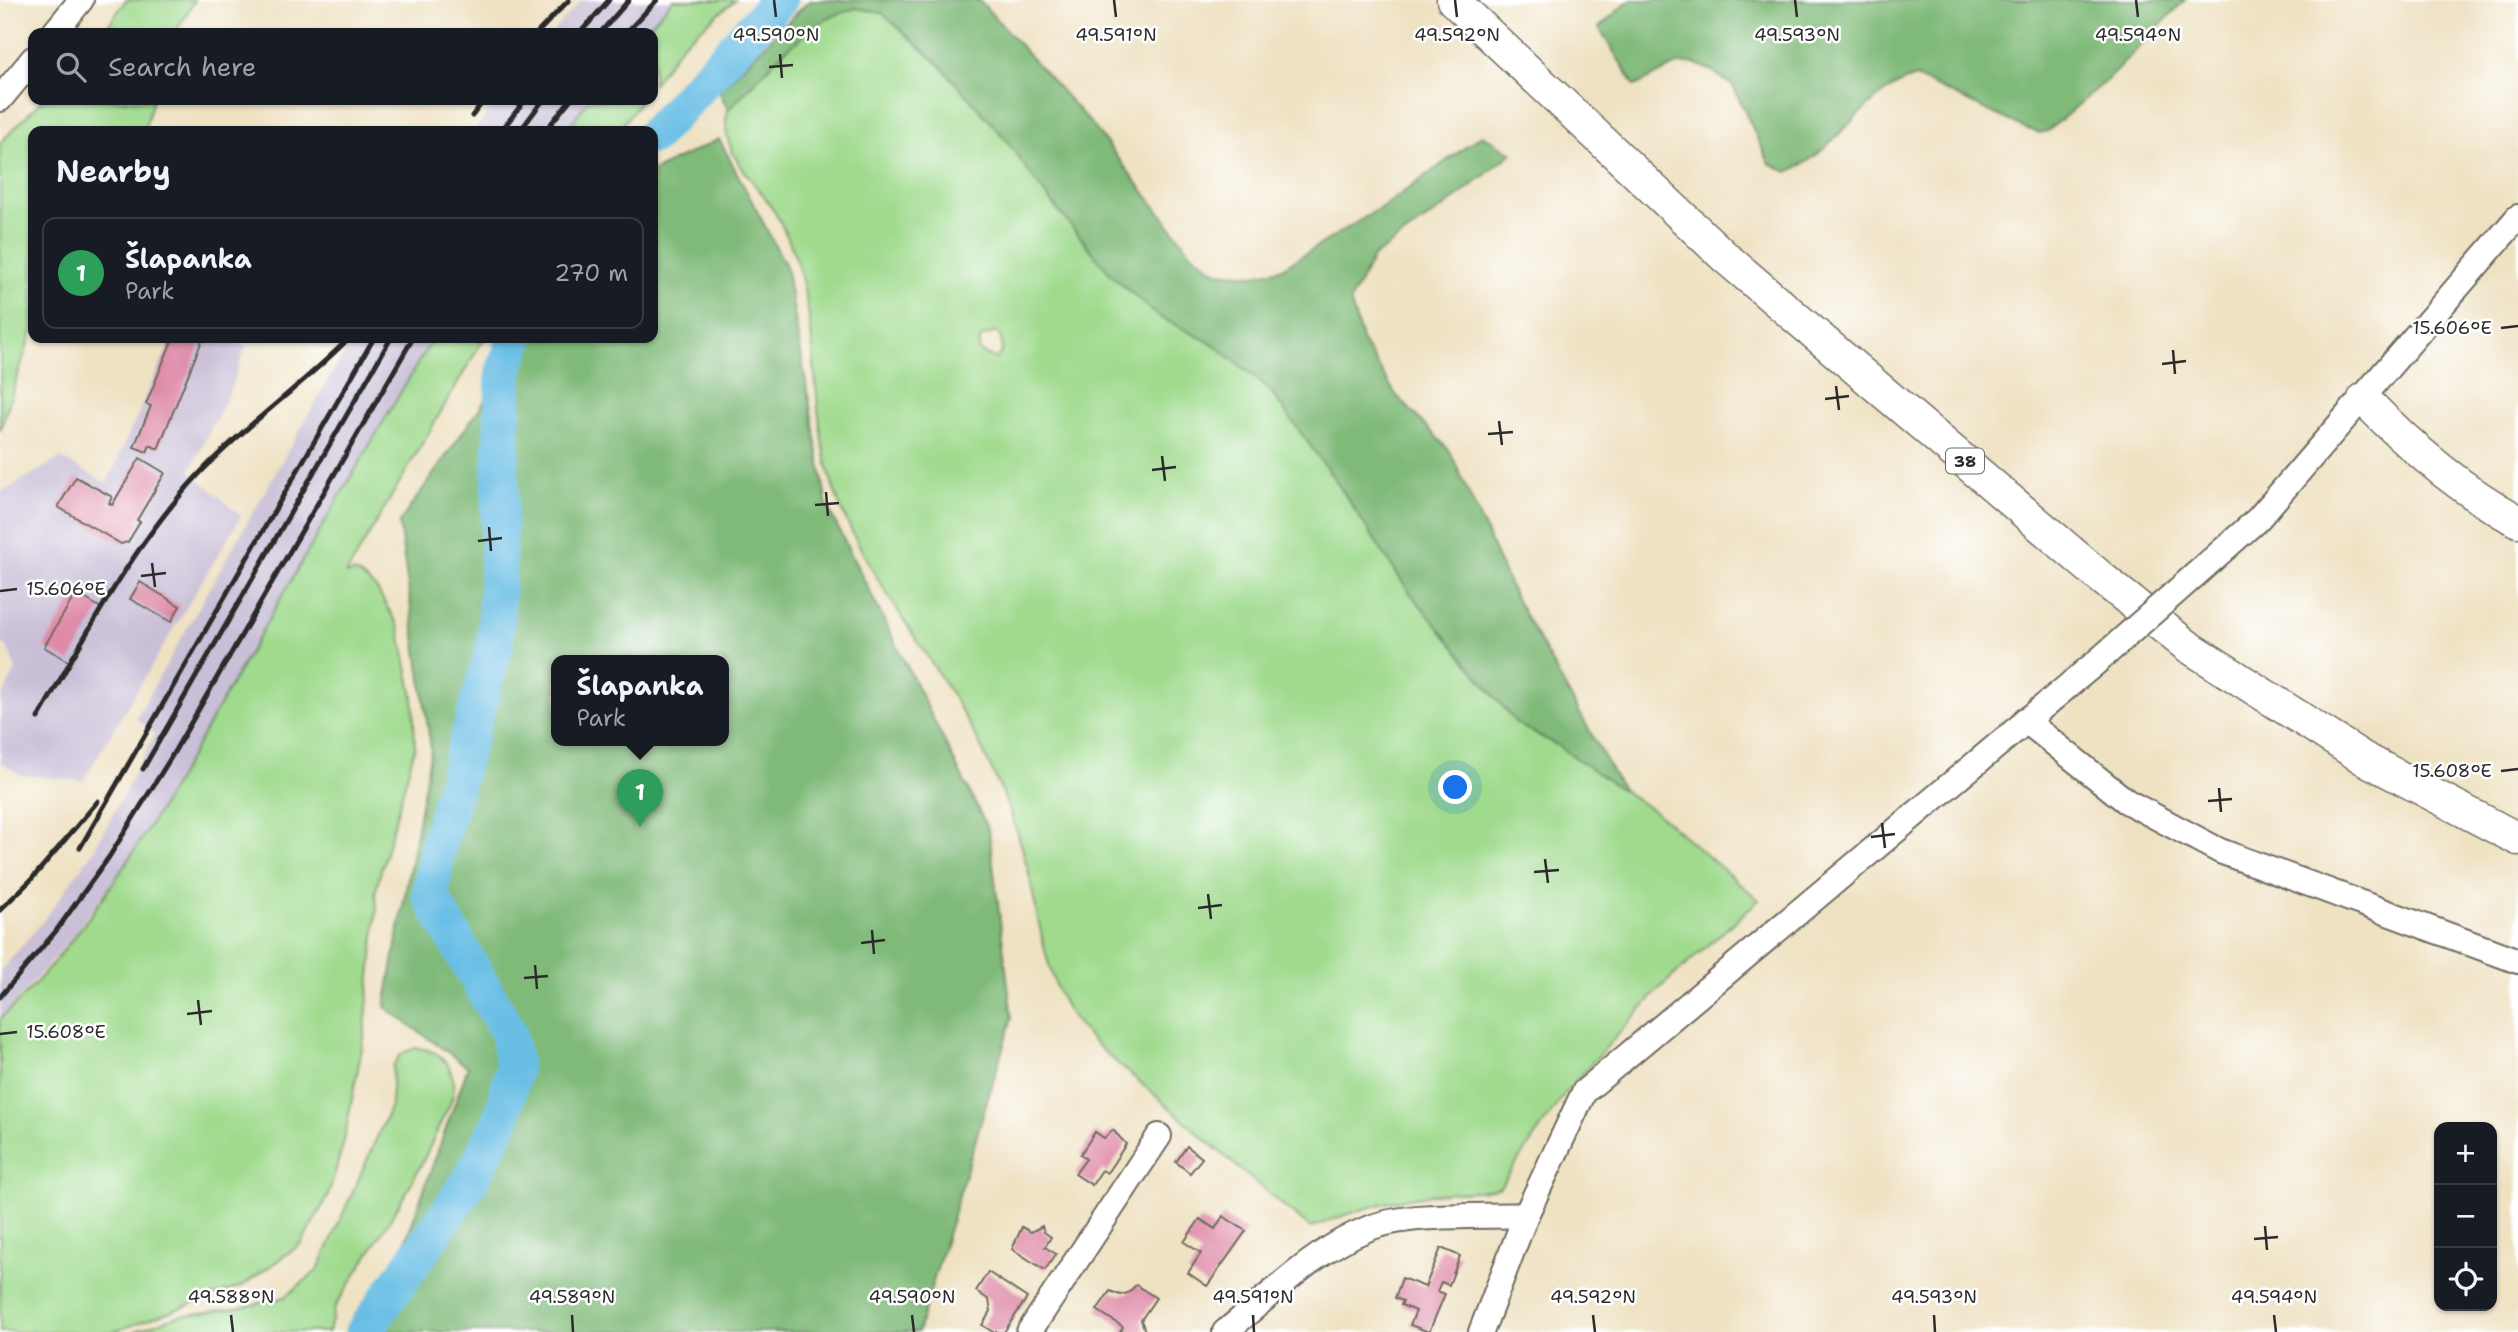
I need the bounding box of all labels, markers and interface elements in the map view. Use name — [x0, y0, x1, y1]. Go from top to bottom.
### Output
text: 49.590°N — [733, 23, 819, 47]
text: 49.591°N — [1075, 23, 1157, 47]
text: 49.592°N — [1414, 23, 1500, 47]
text: 49.593°N — [1754, 23, 1840, 47]
text: 49.594°N — [2095, 23, 2181, 47]
search box — [28, 28, 658, 105]
icon: search — [52, 48, 90, 86]
text: Search here — [108, 49, 257, 84]
text: Nearby — [56, 151, 171, 192]
text: Šlapanka — [125, 241, 252, 276]
text: 1 — [76, 258, 86, 288]
text: 270 m — [554, 258, 628, 288]
text: Park — [125, 276, 174, 306]
text: 15.606°E — [2412, 316, 2492, 340]
road number: 38 — [1946, 448, 1984, 474]
text: 15.606°E — [26, 577, 106, 601]
popup — [551, 655, 729, 746]
text: Šlapanka — [577, 668, 703, 703]
text: Park — [577, 703, 626, 733]
text: 15.608°E — [2412, 759, 2492, 783]
pin: 1 — [617, 769, 663, 827]
your location — [1438, 770, 1472, 804]
text: 15.608°E — [26, 1020, 106, 1044]
map controls — [2434, 1122, 2497, 1311]
button: + — [2434, 1122, 2497, 1185]
button: − — [2434, 1185, 2497, 1248]
button: locate — [2434, 1248, 2497, 1311]
text: 49.588°N — [187, 1285, 275, 1309]
text: 49.589°N — [529, 1285, 615, 1309]
text: 49.590°N — [869, 1285, 955, 1309]
text: 49.591°N — [1212, 1285, 1294, 1309]
text: 49.592°N — [1550, 1285, 1636, 1309]
text: 49.593°N — [1891, 1285, 1977, 1309]
text: 49.594°N — [2231, 1285, 2317, 1309]

